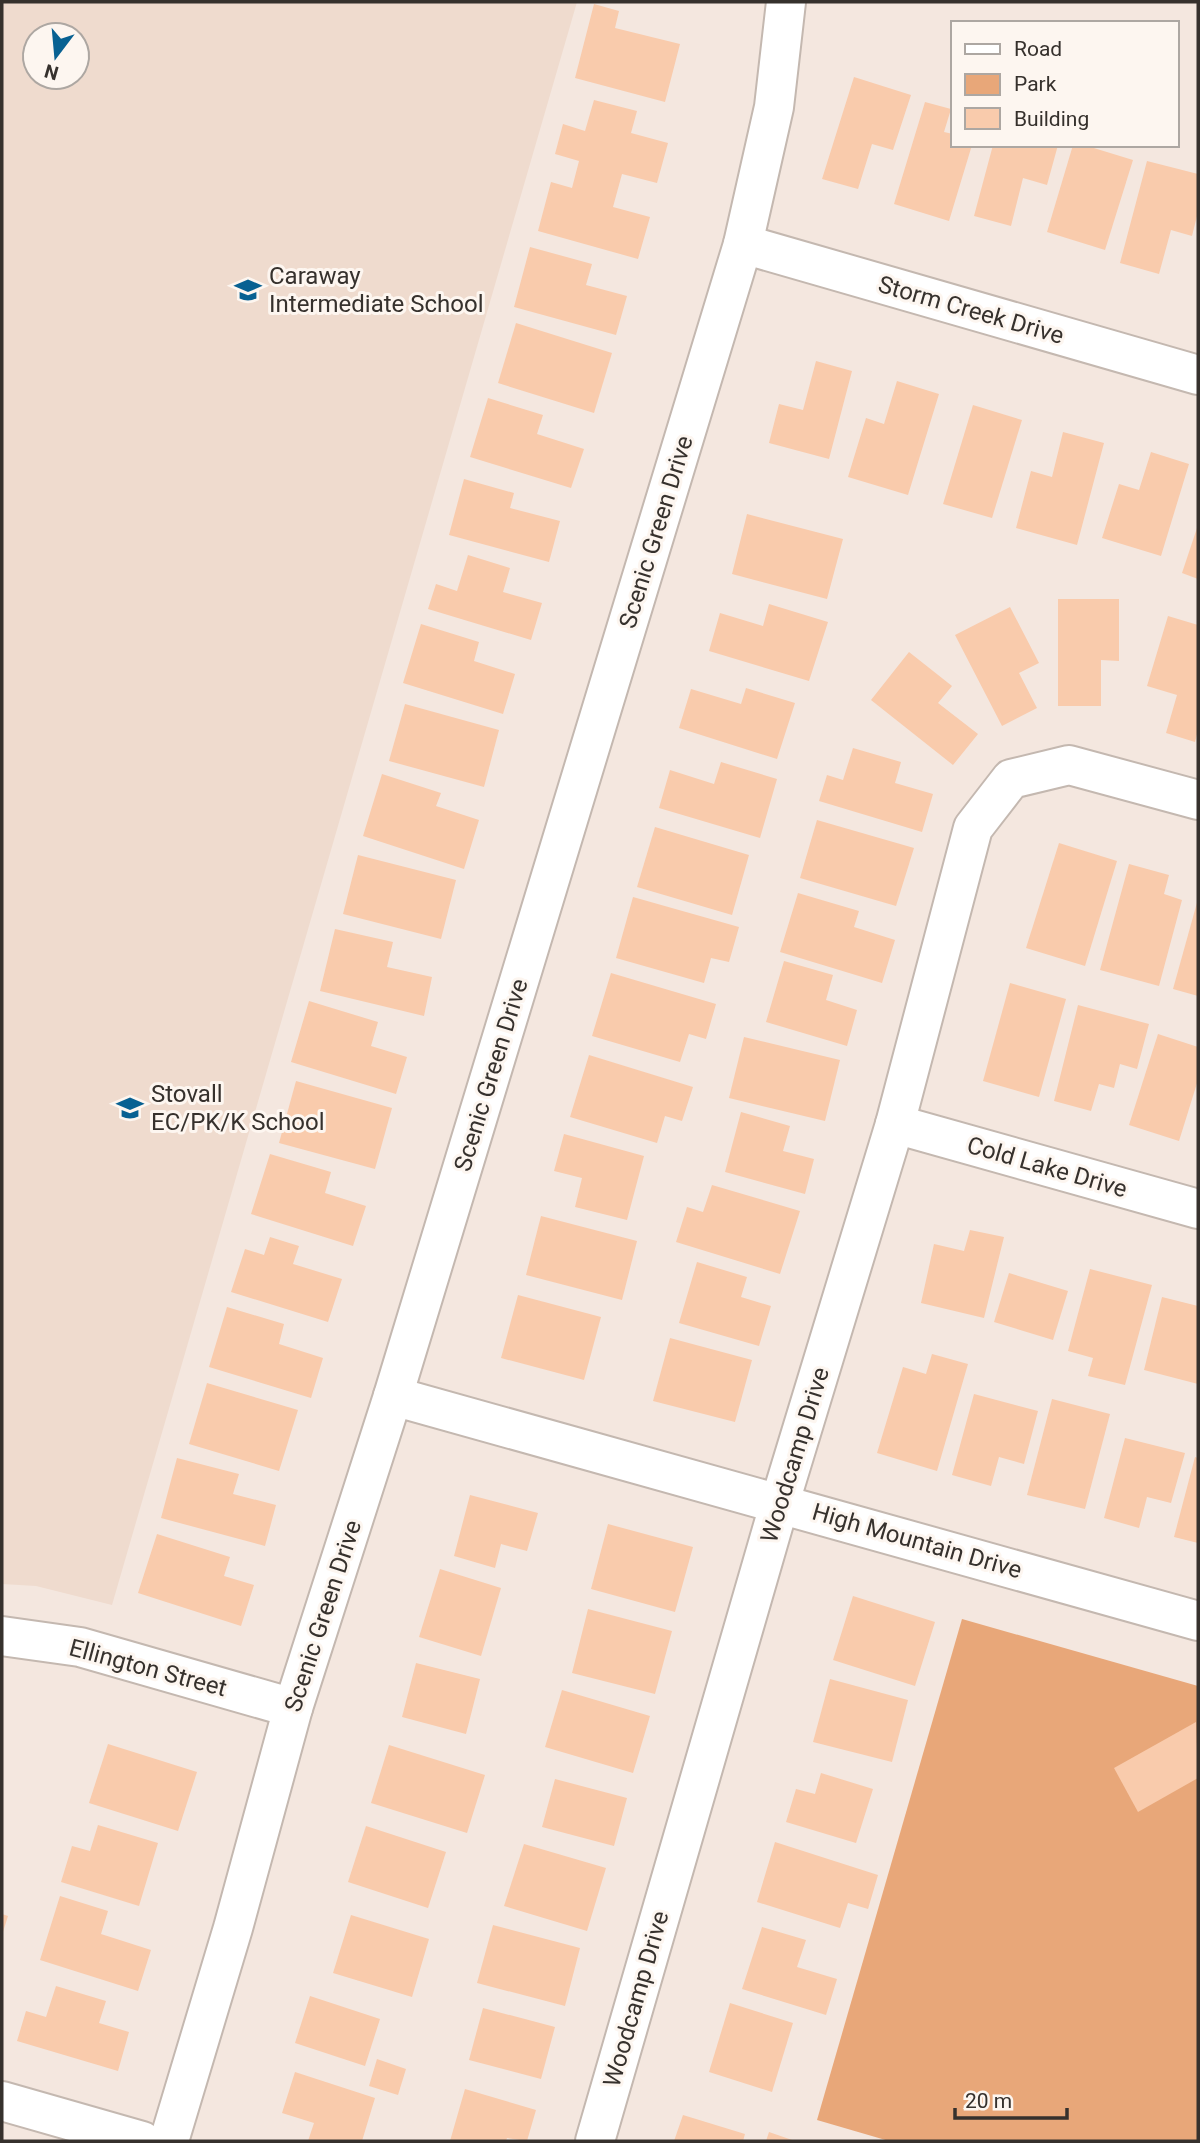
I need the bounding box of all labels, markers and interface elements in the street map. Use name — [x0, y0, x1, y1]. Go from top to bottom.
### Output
north arrow — [21, 21, 91, 91]
legend — [951, 21, 1179, 147]
text: Road — [1014, 37, 1062, 61]
text: N — [42, 59, 61, 85]
text: Park — [1014, 72, 1057, 96]
text: Building — [1014, 107, 1089, 131]
place label: Caraway Intermediate School — [269, 262, 483, 318]
street label: Storm Creek Drive — [875, 270, 1067, 350]
school or university icon: Caraway Intermediate School — [233, 275, 263, 305]
street label: Scenic Green Drive — [613, 432, 699, 632]
street label: Scenic Green Drive — [448, 975, 534, 1175]
place label: Stovall EC/PK/K School — [151, 1080, 325, 1136]
school or university icon: Stovall EC/PK/K School — [115, 1093, 145, 1123]
street label: Cold Lake Drive — [964, 1131, 1130, 1203]
street label: Woodcamp Drive — [755, 1364, 835, 1546]
street label: High Mountain Drive — [809, 1498, 1025, 1584]
street label: Scenic Green Drive — [279, 1517, 367, 1715]
street label: Ellington Street — [66, 1634, 230, 1702]
street label: Woodcamp Drive — [597, 1908, 675, 2090]
scale bar — [955, 2076, 1067, 2120]
text: 20 m — [965, 2089, 1012, 2113]

